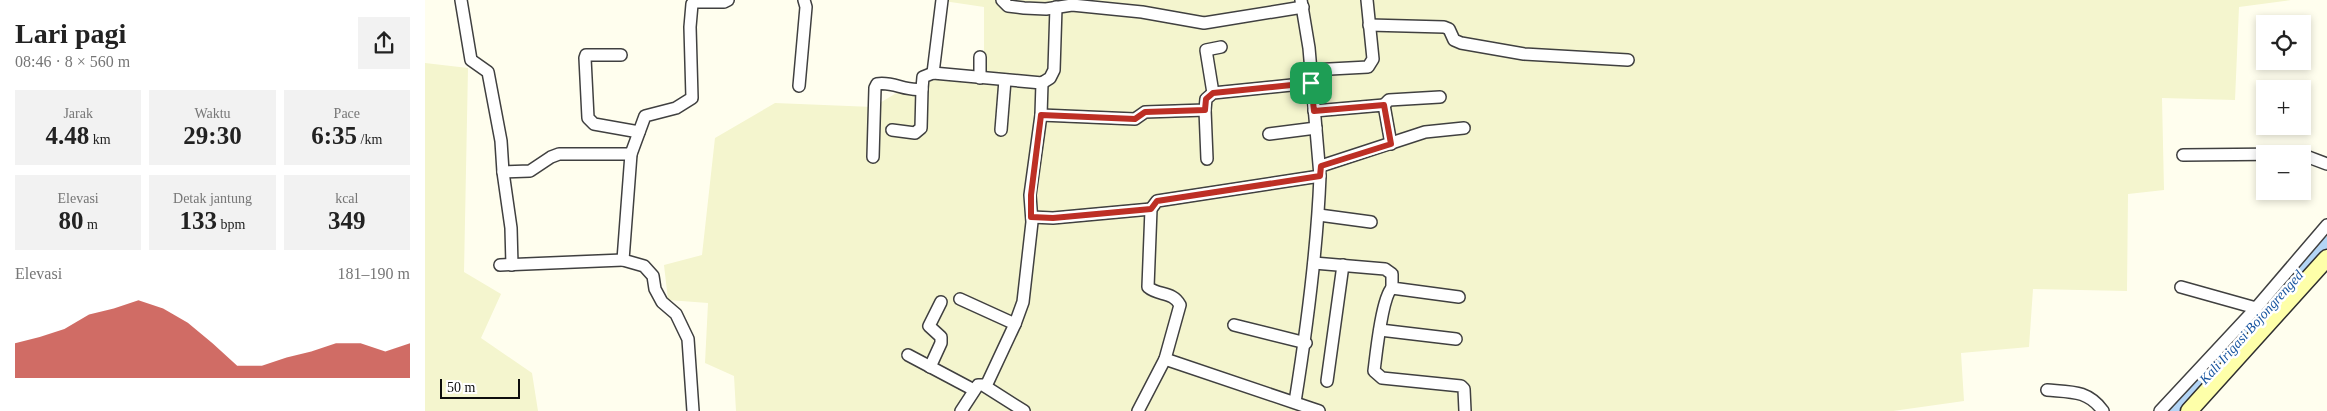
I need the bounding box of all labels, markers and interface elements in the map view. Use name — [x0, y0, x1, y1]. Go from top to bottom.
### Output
map controls — [2256, 15, 2311, 200]
button: locate — [2256, 15, 2311, 70]
button: share — [358, 17, 410, 69]
text: Lari pagi — [15, 18, 126, 49]
text: 08:46 · 8 × 560 m — [15, 53, 130, 70]
pin — [1290, 62, 1332, 104]
icon: arrive — [1297, 69, 1325, 97]
button: + — [2256, 80, 2311, 135]
text: Jarak — [63, 106, 93, 121]
text: Waktu — [194, 106, 231, 121]
text: Pace — [334, 106, 360, 121]
text: 4.48 — [46, 122, 89, 149]
text: 29:30 — [183, 122, 242, 149]
text: 6:35 — [311, 122, 357, 149]
text: km — [89, 132, 111, 147]
text: /km — [357, 132, 382, 147]
button: − — [2256, 145, 2311, 200]
text: Elevasi — [58, 191, 99, 206]
text: Detak jantung — [173, 191, 252, 206]
text: kcal — [335, 191, 358, 206]
text: 80 — [58, 207, 83, 234]
text: 133 — [180, 207, 217, 234]
text: 349 — [328, 207, 366, 234]
text: m — [83, 217, 98, 232]
text: bpm — [217, 217, 245, 232]
text: Elevasi — [15, 265, 62, 282]
text: 181–190 m — [338, 265, 410, 282]
water label: Kali Irigasi Bojongrenged — [2196, 267, 2307, 388]
scale bar — [440, 376, 520, 399]
text: 50 m — [447, 380, 475, 395]

